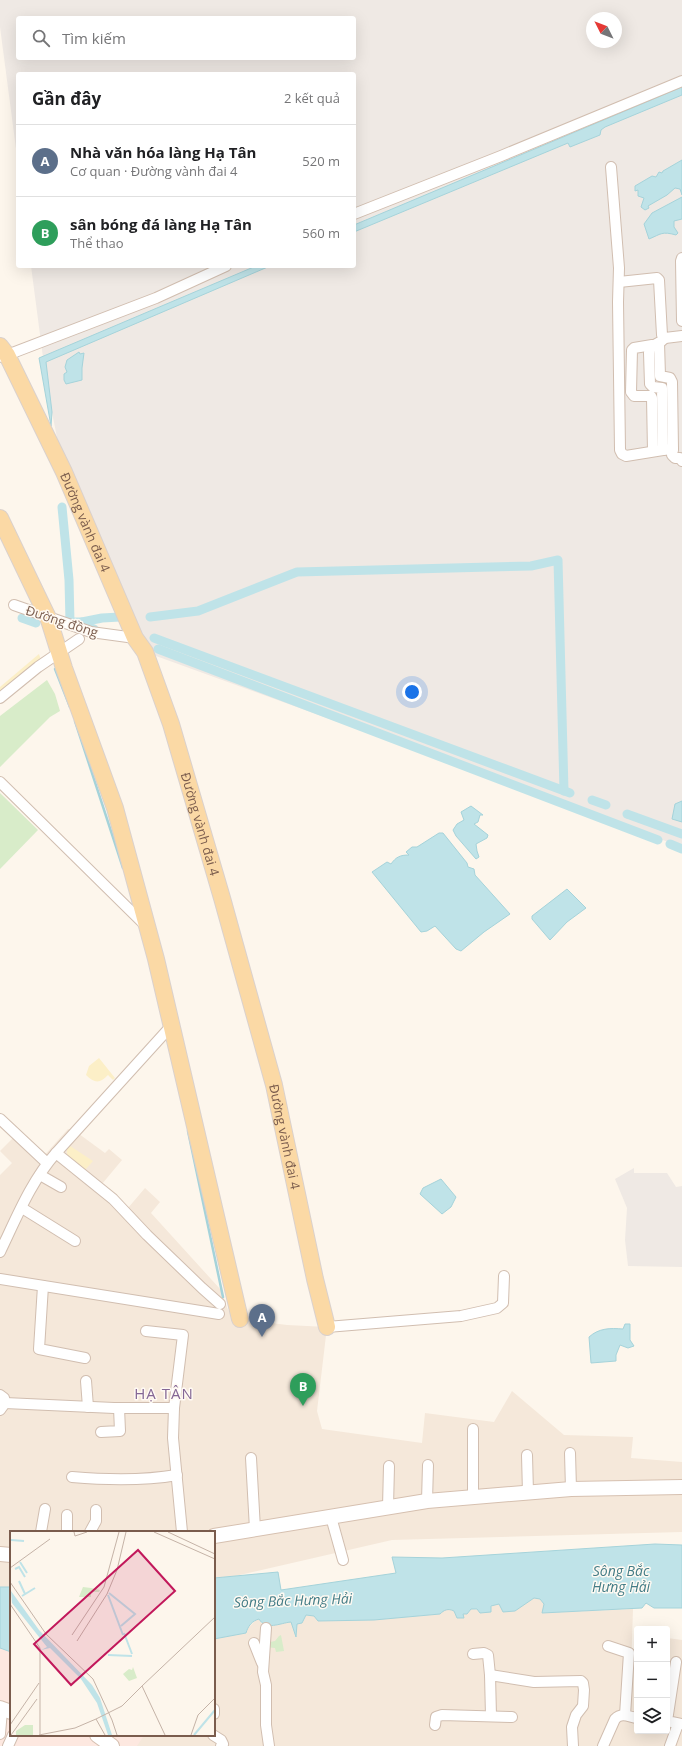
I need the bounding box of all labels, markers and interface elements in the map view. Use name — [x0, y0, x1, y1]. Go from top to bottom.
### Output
north arrow — [586, 12, 622, 48]
search box — [16, 16, 356, 60]
icon: search — [30, 27, 52, 49]
text: Tìm kiếm — [62, 28, 126, 48]
text: Gần đây — [32, 87, 101, 110]
text: 2 kết quả — [284, 89, 340, 107]
text: Nhà văn hóa làng Hạ Tân — [70, 142, 256, 162]
text: A — [41, 152, 49, 170]
text: 520 m — [302, 152, 340, 170]
text: Cơ quan · Đường vành đai 4 — [70, 162, 238, 180]
text: sân bóng đá làng Hạ Tân — [70, 214, 252, 234]
text: B — [41, 224, 49, 242]
text: 560 m — [302, 224, 340, 242]
text: Thể thao — [70, 234, 123, 252]
street label: Đường vành đai 4 — [56, 469, 115, 575]
street label: Đường đồng — [23, 601, 101, 641]
your location — [402, 682, 422, 702]
street label: Đường vành đai 4 — [177, 770, 224, 878]
street label: Đường vành đai 4 — [265, 1082, 305, 1191]
pin: A — [249, 1304, 275, 1337]
pin: B — [290, 1373, 316, 1406]
district label: HẠ TÂN — [134, 1383, 194, 1403]
inset map — [10, 1531, 215, 1736]
water label: Sông Bắc Hưng Hải — [592, 1561, 651, 1596]
water label: Sông Bắc Hưng Hải — [233, 1588, 353, 1612]
map controls — [634, 1626, 670, 1734]
button: + — [634, 1626, 670, 1662]
button: − — [634, 1662, 670, 1698]
button: layers — [634, 1698, 670, 1734]

